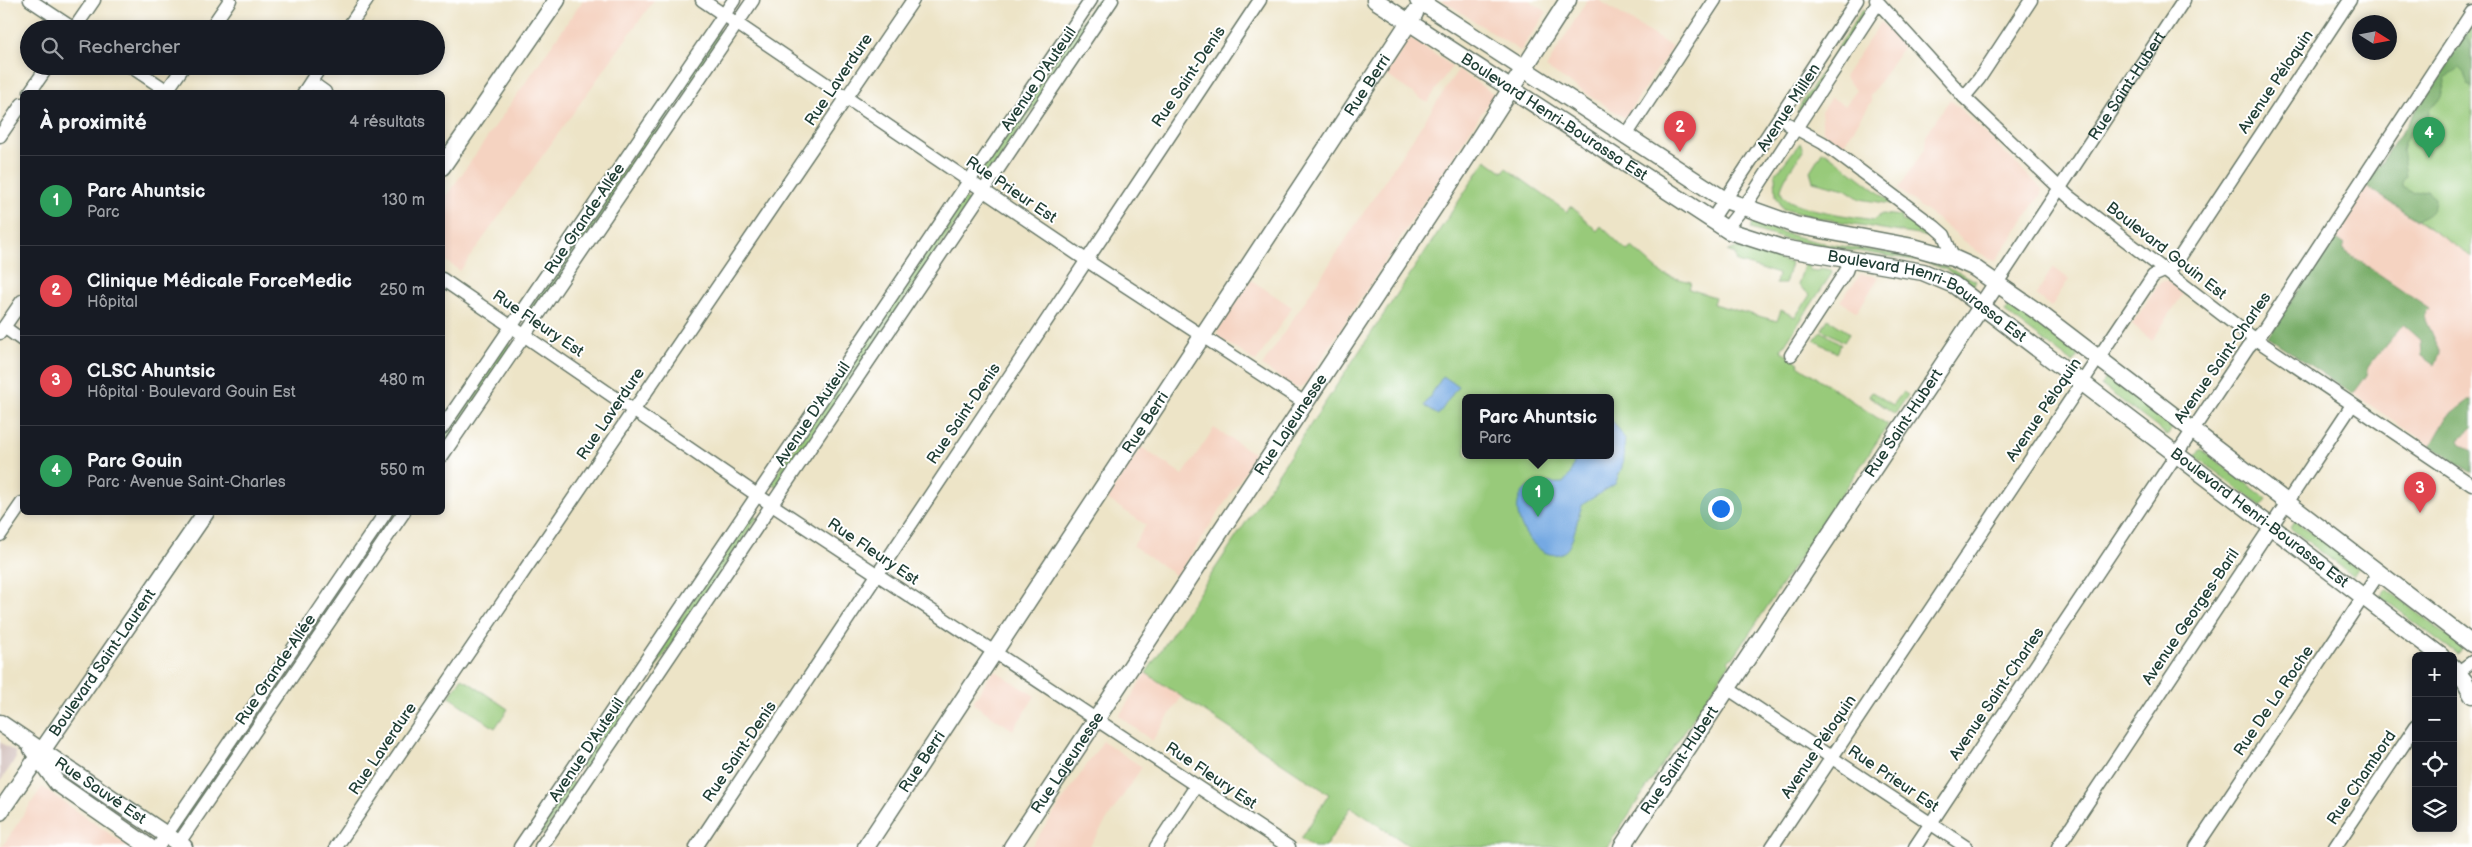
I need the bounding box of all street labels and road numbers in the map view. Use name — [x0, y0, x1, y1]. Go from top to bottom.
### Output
street label: Rue Saint-Denis — [1148, 23, 1230, 131]
street label: Avenue D'Auteuil — [997, 24, 1081, 134]
street label: Avenue Péloquin — [2234, 27, 2318, 137]
street label: Rue Saint-Hubert — [2084, 28, 2170, 144]
street label: Rue Laverdure — [801, 30, 877, 130]
street label: Boulevard Henri-Bourassa Est — [1457, 49, 1651, 185]
street label: Rue Berri — [1340, 51, 1395, 120]
street label: Avenue Millen — [1753, 60, 1825, 156]
street label: Rue Prieur Est — [962, 153, 1060, 227]
street label: Rue Grande-Allée — [541, 159, 629, 278]
street label: Boulevard Gouin Est — [2102, 198, 2230, 304]
street label: Boulevard Henri-Bourassa Est — [1826, 246, 2030, 346]
street label: Rue Fleury Est — [489, 287, 587, 362]
street label: Avenue Saint-Charles — [2171, 289, 2276, 427]
street label: Avenue Péloquin — [2002, 355, 2086, 465]
street label: Avenue D'Auteuil — [771, 359, 855, 469]
street label: Rue Saint-Denis — [923, 360, 1005, 468]
street label: Rue Laverdure — [573, 364, 649, 464]
street label: Rue Saint-Hubert — [1861, 365, 1947, 481]
street label: Rue Lajeunesse — [1250, 370, 1331, 479]
street label: Rue Berri — [1118, 388, 1172, 457]
street label: Boulevard Henri-Bourassa Est — [2167, 444, 2352, 592]
street label: Rue Fleury Est — [824, 515, 922, 590]
street label: Avenue Georges-Baril — [2138, 545, 2244, 689]
street label: Boulevard Saint-Laurent — [45, 585, 160, 740]
street label: Rue Grande-Allée — [232, 610, 320, 729]
street label: Avenue Saint-Charles — [1946, 624, 2049, 764]
street label: Rue De La Roche — [2230, 642, 2318, 760]
street label: Avenue Péloquin — [1777, 692, 1861, 802]
street label: Avenue D'Auteuil — [545, 695, 629, 805]
street label: Rue Saint-Denis — [699, 698, 781, 806]
street label: Rue Laverdure — [345, 699, 421, 799]
street label: Rue Saint-Hubert — [1637, 703, 1722, 818]
street label: Rue Lajeunesse — [1027, 708, 1108, 817]
street label: Rue Berri — [895, 727, 949, 796]
street label: Rue Chambord — [2324, 727, 2400, 829]
street label: Rue Fleury Est — [1162, 739, 1260, 814]
street label: Rue Prieur Est — [1844, 742, 1942, 816]
street label: Rue Sauvé Est — [51, 753, 150, 828]

